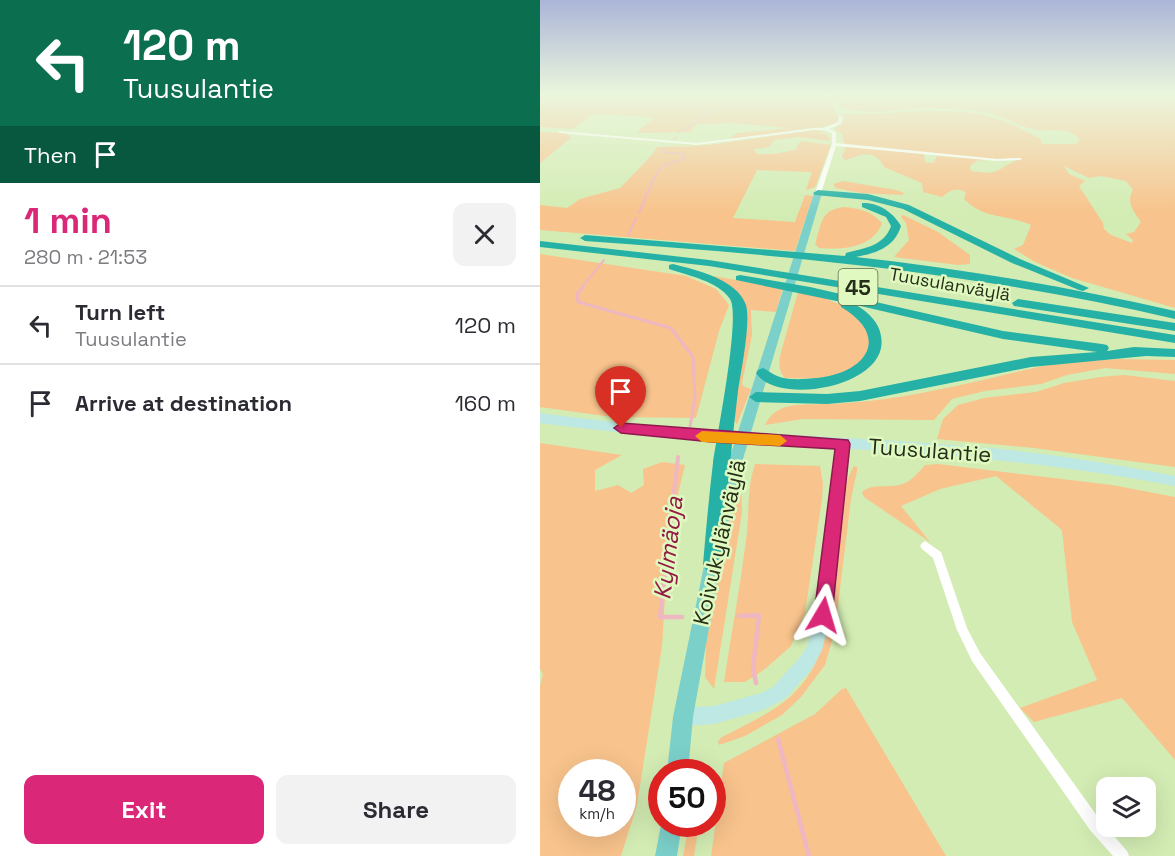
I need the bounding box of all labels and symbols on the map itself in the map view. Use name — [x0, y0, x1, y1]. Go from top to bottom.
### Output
street label: Tuusulanväylä — [888, 262, 1012, 306]
road number: 45 — [838, 269, 878, 305]
pin — [595, 366, 646, 428]
street label: Tuusulantie — [868, 432, 992, 468]
street label: Koivukylänväylä — [686, 456, 752, 628]
water label: Kylmäoja — [646, 494, 690, 601]
position arrow — [791, 583, 855, 647]
speed limit sign: 50 — [648, 759, 726, 837]

